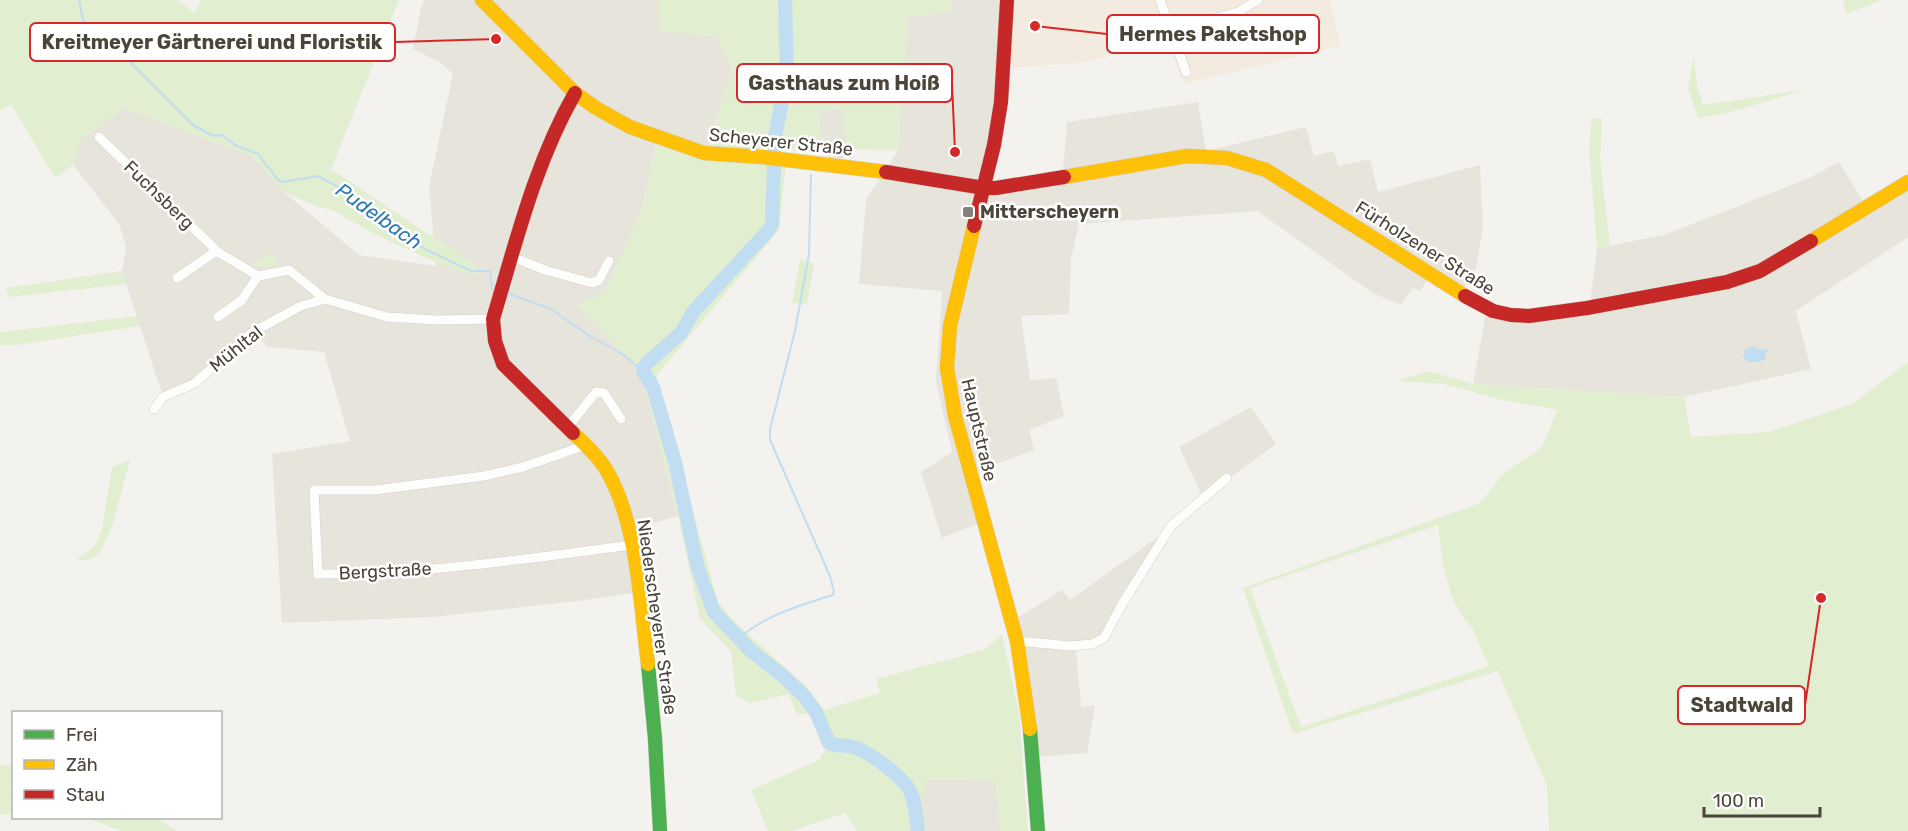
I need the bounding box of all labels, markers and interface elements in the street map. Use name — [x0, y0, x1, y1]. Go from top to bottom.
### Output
callout: Hermes Paketshop — [1107, 15, 1319, 53]
text: Hermes Paketshop — [1119, 22, 1307, 46]
callout: Kreitmeyer Gärtnerei und Floristik — [30, 23, 395, 61]
text: Kreitmeyer Gärtnerei und Floristik — [42, 30, 383, 54]
callout: Gasthaus zum Hoiß — [737, 64, 952, 102]
text: Gasthaus zum Hoiß — [748, 71, 940, 95]
street label: Scheyerer Straße — [708, 123, 854, 161]
street label: Fuchsberg — [119, 156, 199, 234]
water label: Pudelbach — [331, 178, 427, 254]
street label: Fürholzener Straße — [1351, 196, 1499, 300]
place label: Mitterscheyern — [980, 201, 1119, 223]
marker: Mitterscheyern — [961, 205, 975, 219]
street label: Mühltal — [205, 321, 267, 377]
street label: Hauptstraße — [956, 376, 1002, 484]
street label: Niederscheyerer Straße — [632, 518, 682, 716]
street label: Bergstraße — [338, 558, 432, 584]
callout: Stadtwald — [1678, 686, 1805, 724]
text: Stadtwald — [1691, 693, 1793, 717]
legend — [12, 711, 222, 819]
text: Frei — [66, 724, 97, 746]
text: Zäh — [66, 754, 98, 776]
scale bar — [1704, 780, 1820, 818]
text: Stau — [66, 784, 105, 806]
text: 100 m — [1713, 790, 1764, 812]

